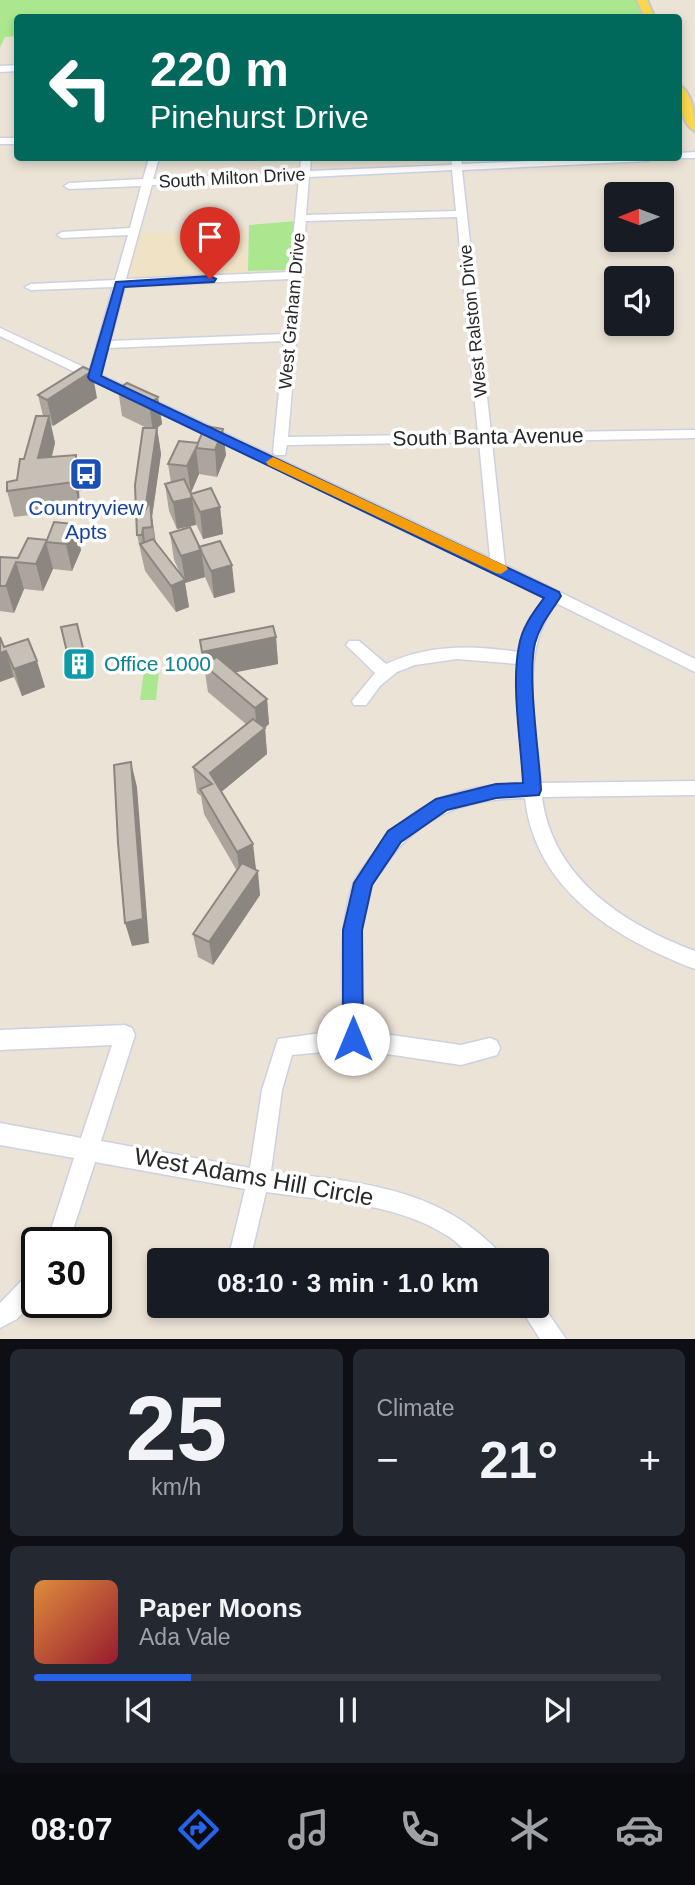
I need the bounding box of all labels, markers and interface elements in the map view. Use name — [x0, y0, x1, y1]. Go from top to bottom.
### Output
icon: left — [35, 42, 126, 133]
text: 220 m — [150, 42, 289, 96]
text: Pinehurst Drive — [150, 99, 369, 135]
street label: South Milton Drive — [158, 164, 306, 192]
north arrow — [604, 182, 674, 252]
map controls — [604, 182, 674, 336]
pin — [180, 207, 240, 279]
icon: arrive — [191, 218, 229, 256]
street label: West Graham Drive — [275, 232, 309, 390]
street label: West Ralston Drive — [455, 244, 491, 398]
button: sound — [604, 266, 674, 336]
street label: South Banta Avenue — [392, 423, 584, 450]
bus stop icon: Countryview Apts — [67, 455, 105, 493]
place label: Countryview Apts — [28, 496, 145, 543]
building icon: Office 1000 — [60, 645, 98, 683]
place label: Office 1000 — [104, 652, 211, 675]
position arrow — [316, 1002, 390, 1076]
street label: West Adams Hill Circle — [132, 1142, 376, 1211]
speed limit sign: 30 — [21, 1227, 112, 1318]
text: 08:10 · 3 min · 1.0 km — [217, 1268, 479, 1298]
text: 25 — [126, 1378, 227, 1479]
text: Climate — [377, 1395, 454, 1421]
text: 21° — [479, 1431, 558, 1489]
text: − — [377, 1439, 399, 1481]
text: + — [639, 1439, 661, 1481]
text: km/h — [151, 1474, 201, 1500]
text: Paper Moons — [139, 1593, 302, 1623]
text: Ada Vale — [139, 1624, 231, 1650]
icon: previous — [120, 1691, 158, 1729]
icon: pause — [329, 1691, 367, 1729]
icon: next — [538, 1691, 576, 1729]
icon: directions — [174, 1805, 223, 1854]
icon: music — [284, 1805, 333, 1854]
icon: phone — [395, 1805, 444, 1854]
icon: climate — [505, 1805, 554, 1854]
icon: car — [615, 1805, 664, 1854]
text: 08:07 — [31, 1811, 113, 1847]

